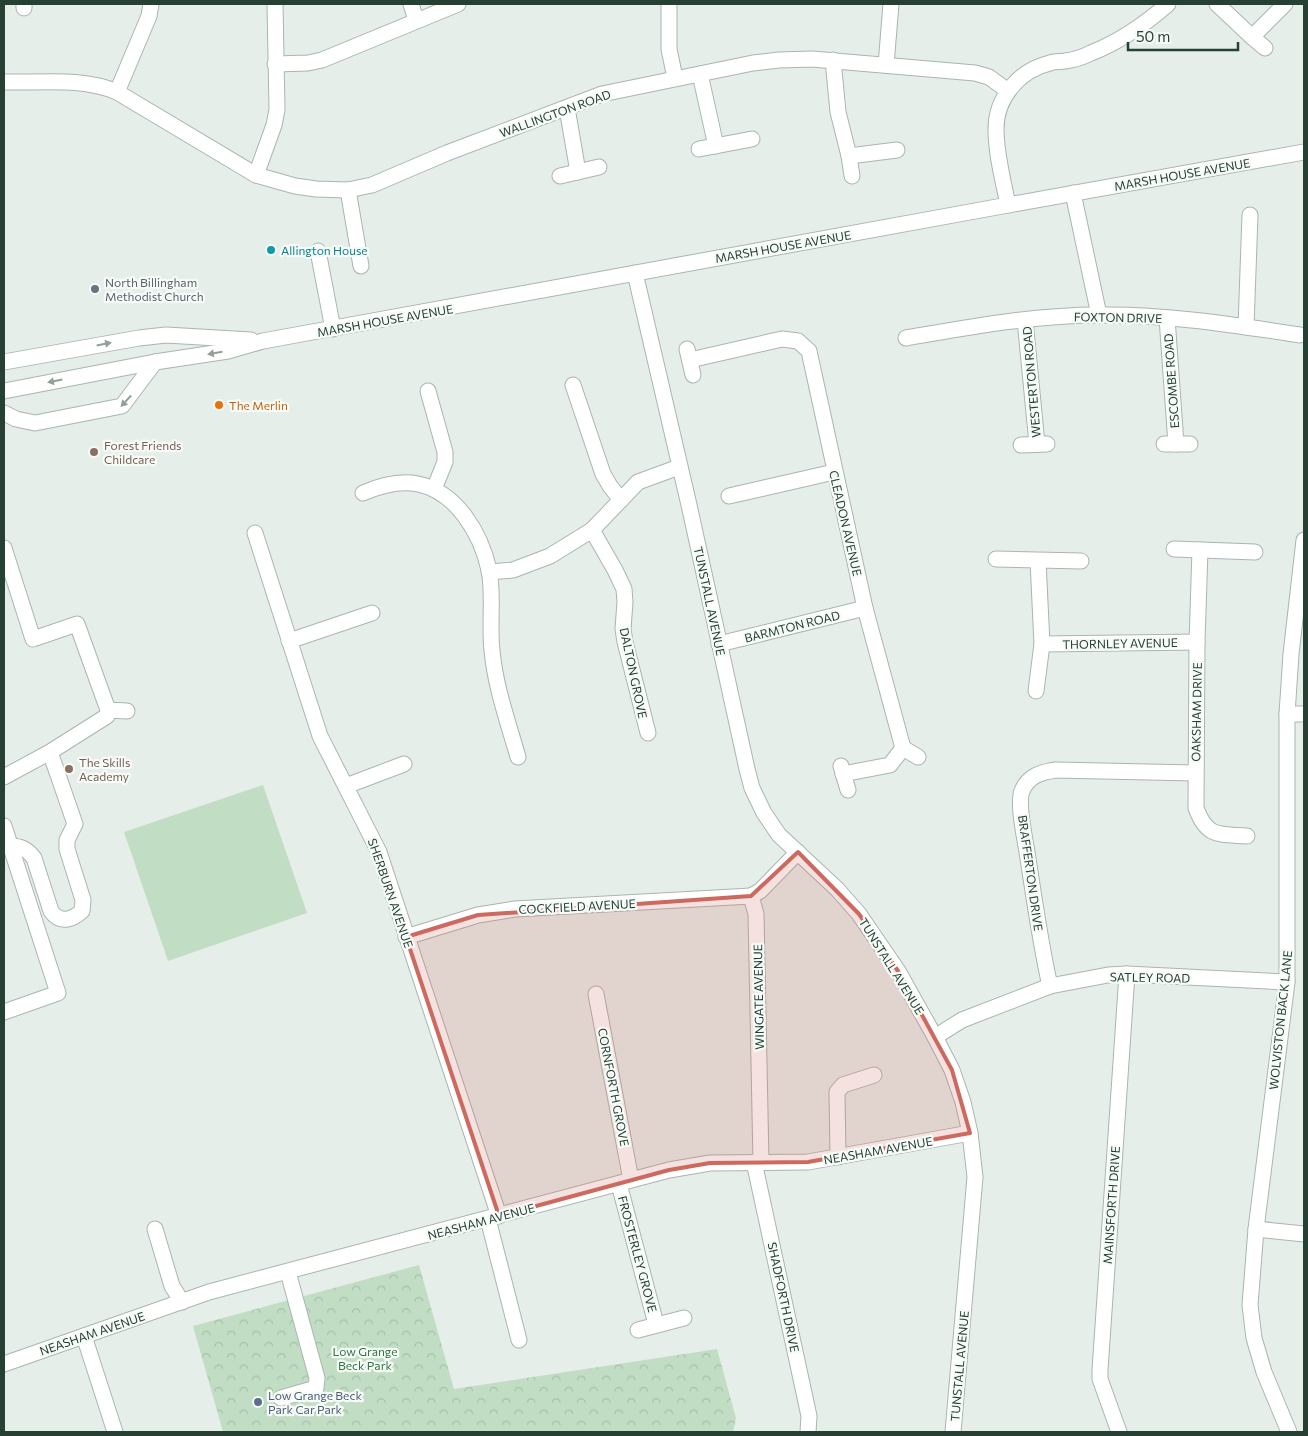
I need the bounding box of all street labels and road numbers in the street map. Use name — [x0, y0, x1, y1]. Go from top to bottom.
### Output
street label: WALLINGTON ROAD — [497, 86, 613, 140]
street label: MARSH HOUSE AVENUE — [1113, 155, 1251, 193]
street label: MARSH HOUSE AVENUE — [714, 227, 852, 265]
street label: MARSH HOUSE AVENUE — [316, 301, 454, 339]
street label: FOXTON DRIVE — [1074, 309, 1162, 325]
street label: WESTERTON ROAD — [1019, 326, 1043, 438]
street label: ESCOMBE ROAD — [1161, 333, 1181, 429]
street label: CLEADON AVENUE — [827, 469, 865, 577]
street label: TUNSTALL AVENUE — [692, 545, 728, 657]
street label: BARMTON ROAD — [743, 607, 841, 645]
street label: DALTON GROVE — [618, 626, 650, 720]
street label: THORNLEY AVENUE — [1062, 635, 1178, 651]
street label: OAKSHAM DRIVE — [1188, 662, 1204, 762]
street label: BRAFFERTON DRIVE — [1016, 814, 1046, 932]
street label: SHERBURN AVENUE — [366, 836, 416, 950]
street label: COCKFIELD AVENUE — [518, 896, 636, 916]
street label: TUNSTALL AVENUE — [857, 915, 927, 1017]
street label: WINGATE AVENUE — [750, 944, 766, 1050]
street label: WOLVISTON BACK LANE — [1266, 950, 1294, 1090]
street label: SATLEY ROAD — [1110, 969, 1191, 985]
street label: CORNFORTH GROVE — [596, 1027, 632, 1147]
street label: NEASHAM AVENUE — [822, 1134, 934, 1166]
street label: MAINSFORTH DRIVE — [1100, 1146, 1122, 1264]
street label: FROSTERLEY GROVE — [616, 1194, 660, 1314]
street label: NEASHAM AVENUE — [426, 1200, 536, 1242]
street label: SHADFORTH DRIVE — [765, 1241, 803, 1353]
street label: NEASHAM AVENUE — [38, 1308, 146, 1358]
street label: TUNSTALL AVENUE — [947, 1310, 971, 1422]

